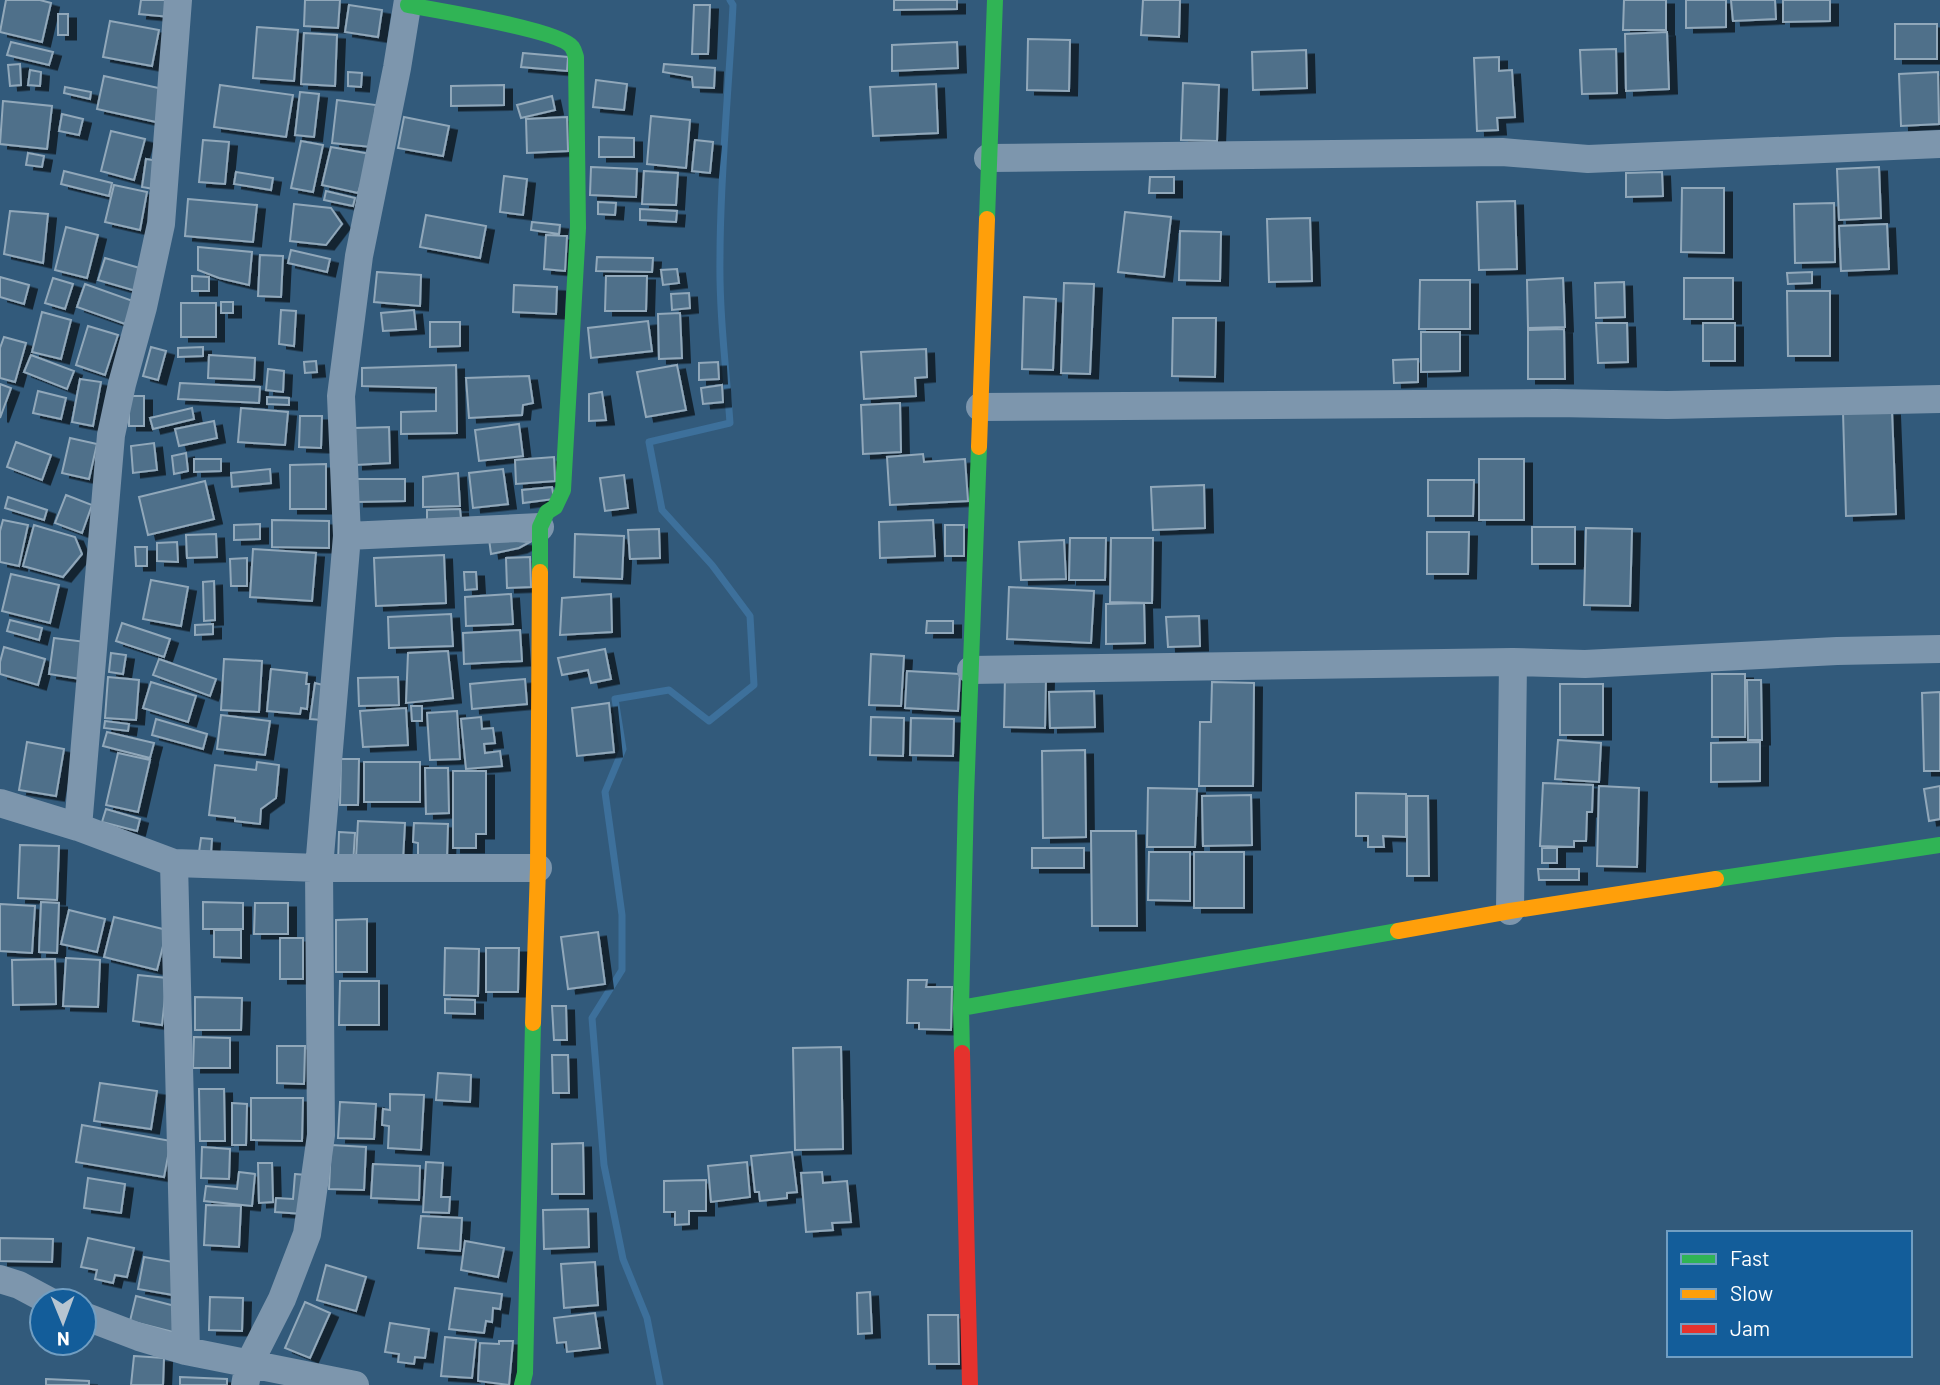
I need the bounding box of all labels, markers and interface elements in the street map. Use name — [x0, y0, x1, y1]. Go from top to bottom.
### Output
legend — [1667, 1231, 1912, 1357]
text: Fast — [1730, 1245, 1770, 1270]
text: Slow — [1730, 1280, 1773, 1305]
north arrow — [28, 1287, 98, 1357]
text: Jam — [1730, 1315, 1770, 1340]
text: N — [57, 1328, 70, 1351]

